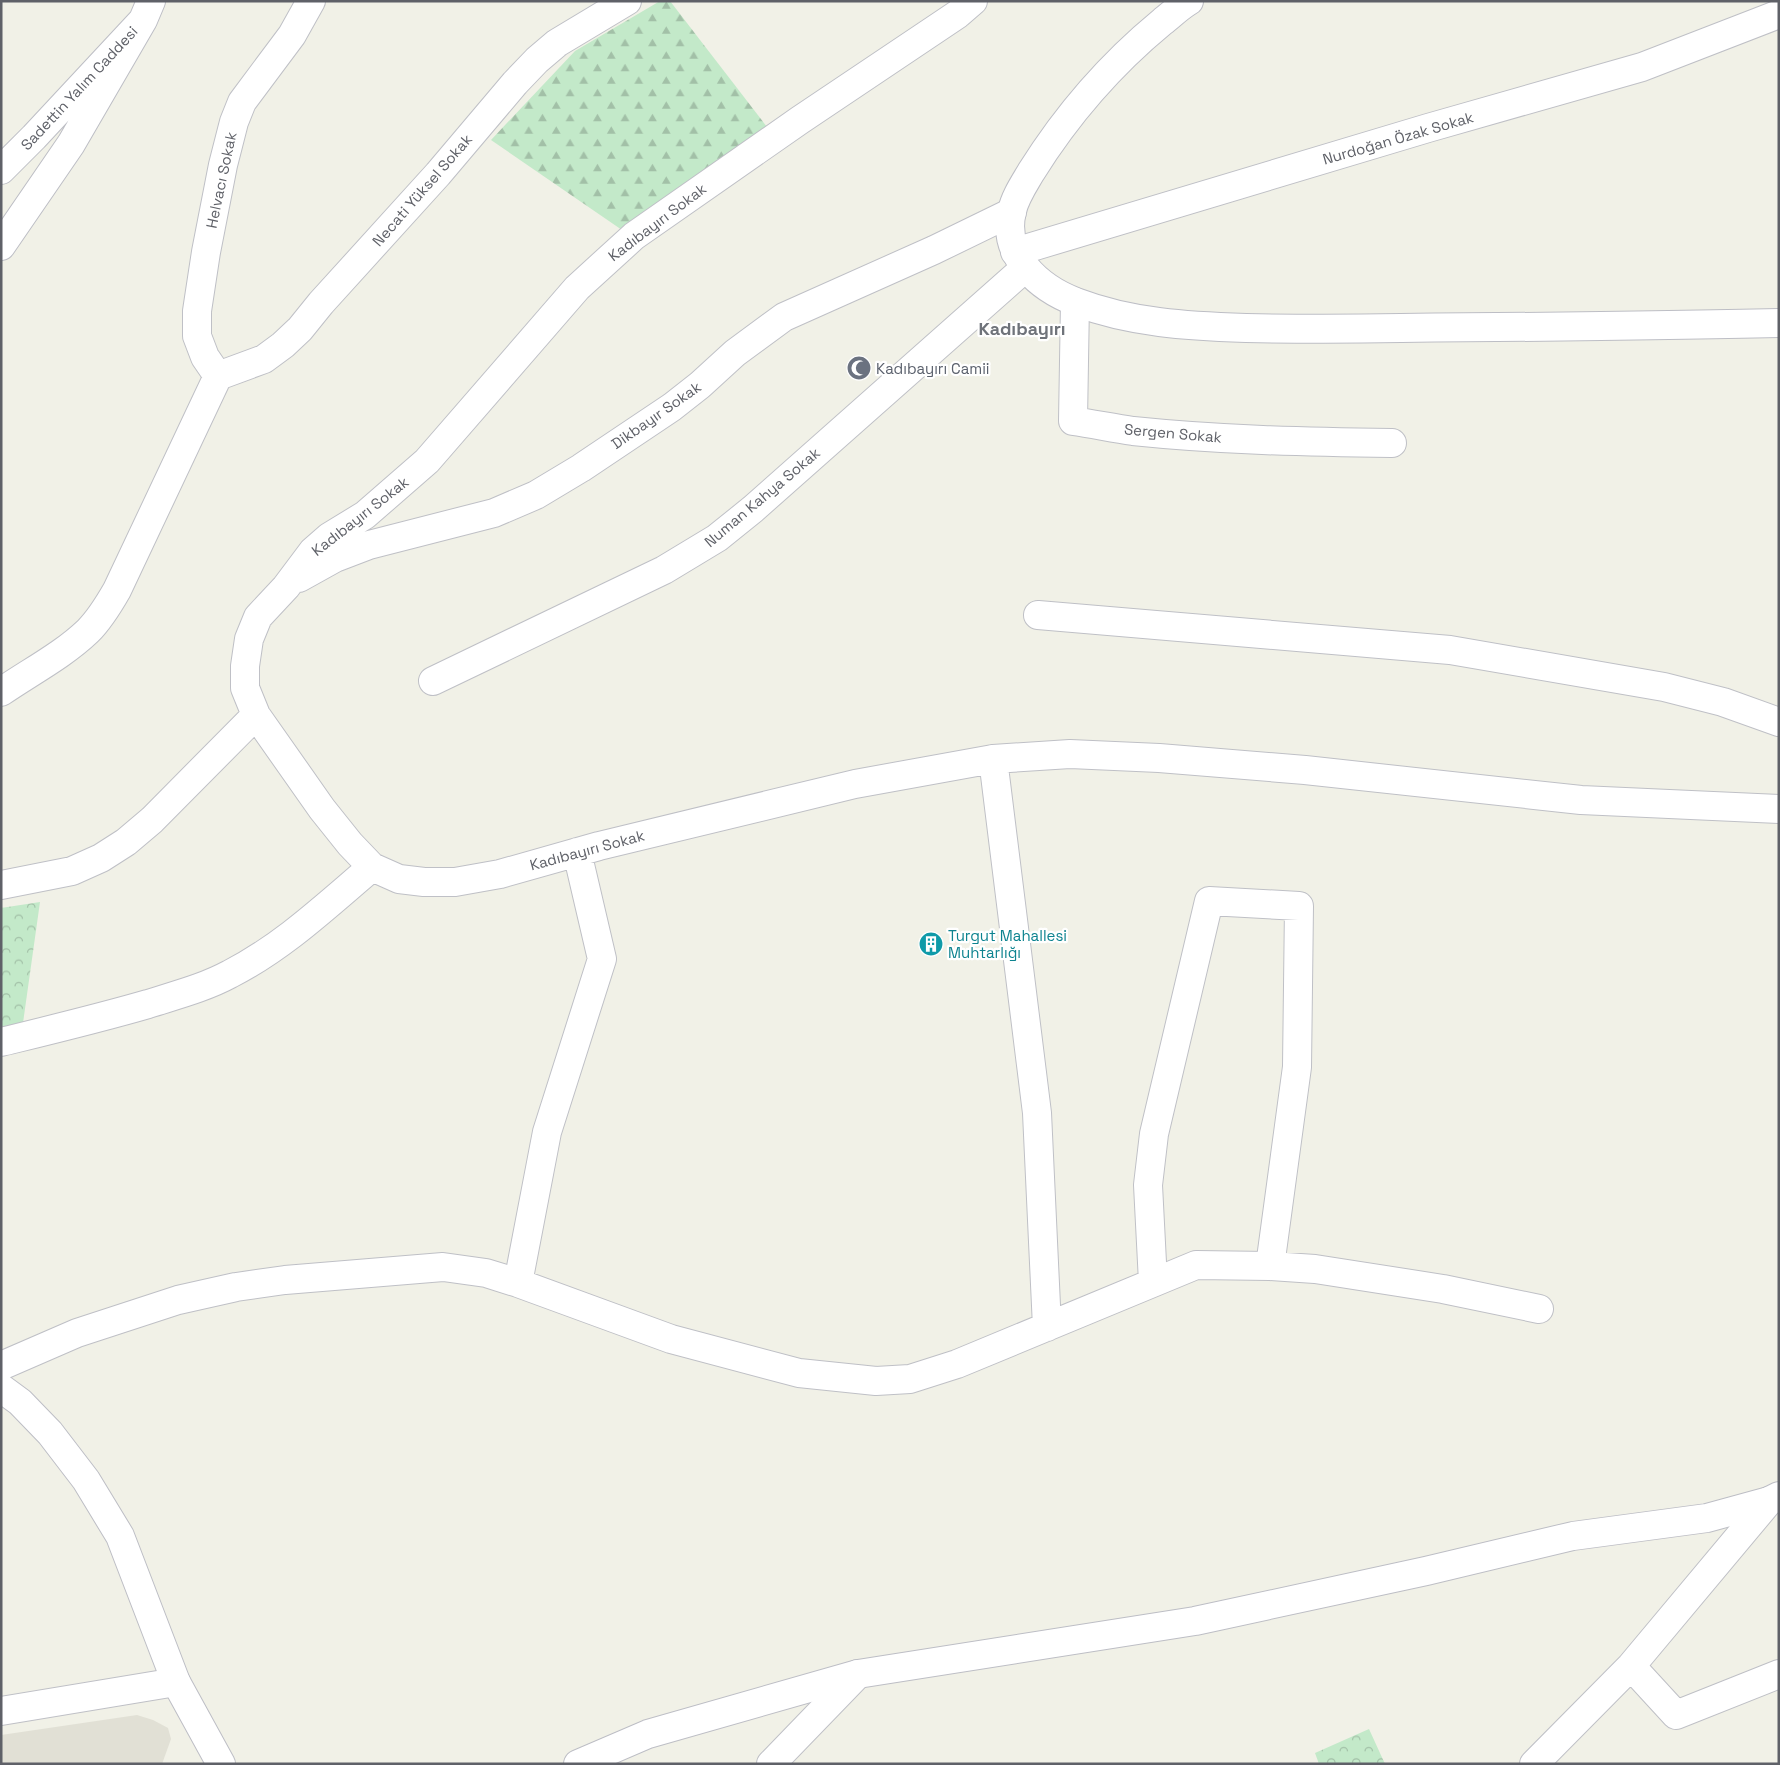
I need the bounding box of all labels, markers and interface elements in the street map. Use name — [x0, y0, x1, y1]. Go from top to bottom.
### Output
street label: Sadettin Yalım Caddesi — [16, 22, 142, 154]
street label: Nurdoğan Özak Sokak — [1320, 107, 1476, 169]
street label: Helvacı Sokak — [201, 130, 241, 230]
street label: Necati Yüksel Sokak — [368, 130, 476, 250]
street label: Kadıbayırı Sokak — [604, 179, 710, 265]
district label: Kadıbayırı — [978, 317, 1066, 340]
mosque icon: Kadıbayırı Camii — [846, 355, 872, 381]
place label: Kadıbayırı Camii — [876, 359, 990, 378]
street label: Dikbayır Sokak — [607, 377, 705, 453]
street label: Sergen Sokak — [1123, 419, 1223, 447]
street label: Numan Kahya Sokak — [700, 443, 824, 551]
street label: Kadıbayırı Sokak — [308, 472, 412, 560]
street label: Kadıbayırı Sokak — [528, 826, 646, 874]
place label: Turgut Mahallesi Muhtarlığı — [948, 926, 1067, 962]
building icon: Turgut Mahallesi Muhtarlığı — [918, 931, 944, 957]

